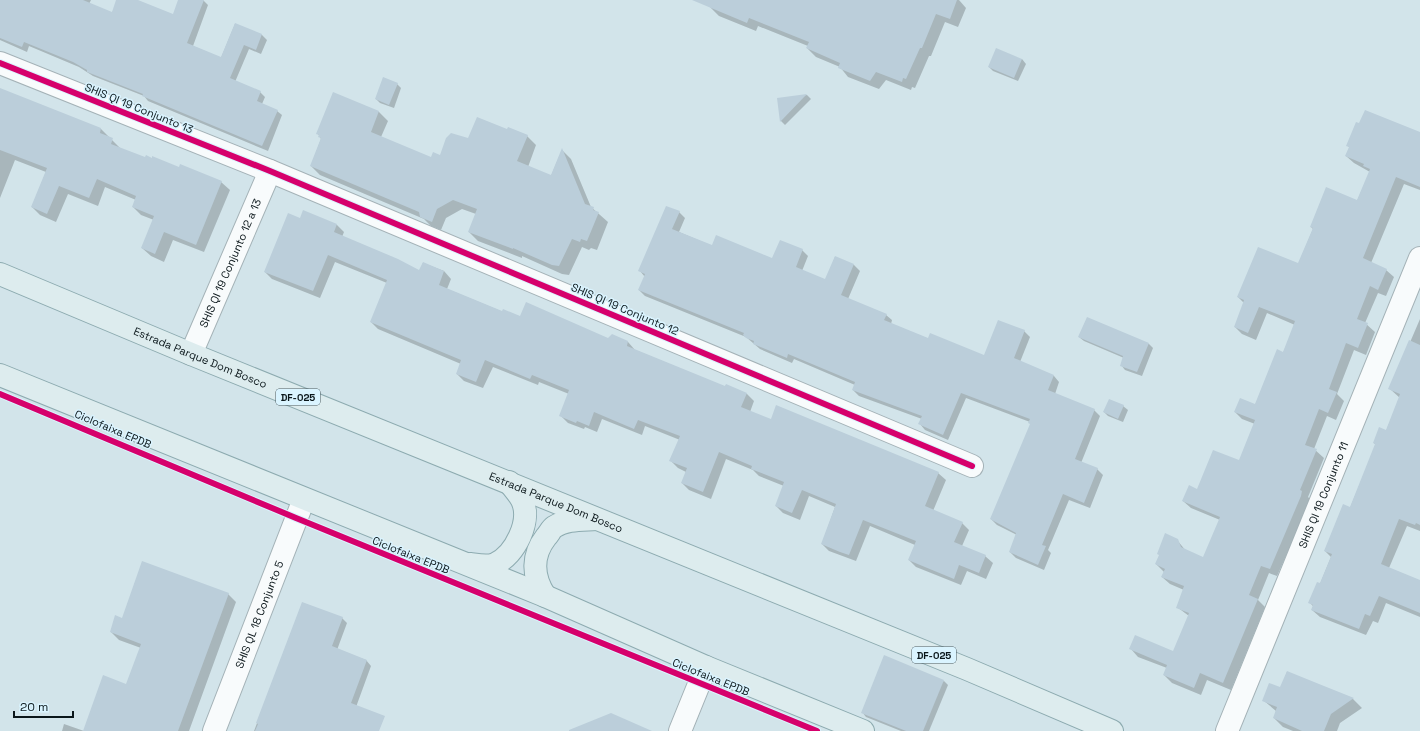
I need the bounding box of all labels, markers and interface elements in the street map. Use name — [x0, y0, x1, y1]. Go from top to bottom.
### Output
street label: SHIS QI 19 Conjunto 13 — [83, 80, 196, 136]
street label: SHIS QI 19 Conjunto 12 a 13 — [196, 196, 264, 330]
street label: SHIS QI 19 Conjunto 12 — [569, 280, 681, 338]
street label: Estrada Parque Dom Bosco — [131, 324, 269, 391]
road number: DF-025 — [276, 389, 320, 405]
street label: Ciclofaixa EPDB — [73, 407, 153, 451]
street label: SHIS QI 19 Conjunto 11 — [1295, 440, 1351, 550]
street label: Estrada Parque Dom Bosco — [487, 469, 625, 536]
street label: Ciclofaixa EPDB — [370, 533, 452, 577]
street label: SHIS QL 18 Conjunto 5 — [232, 558, 287, 670]
road number: DF-025 — [912, 647, 956, 663]
street label: Ciclofaixa EPDB — [670, 655, 752, 699]
scale bar — [14, 693, 73, 719]
text: 20 m — [20, 699, 48, 715]

